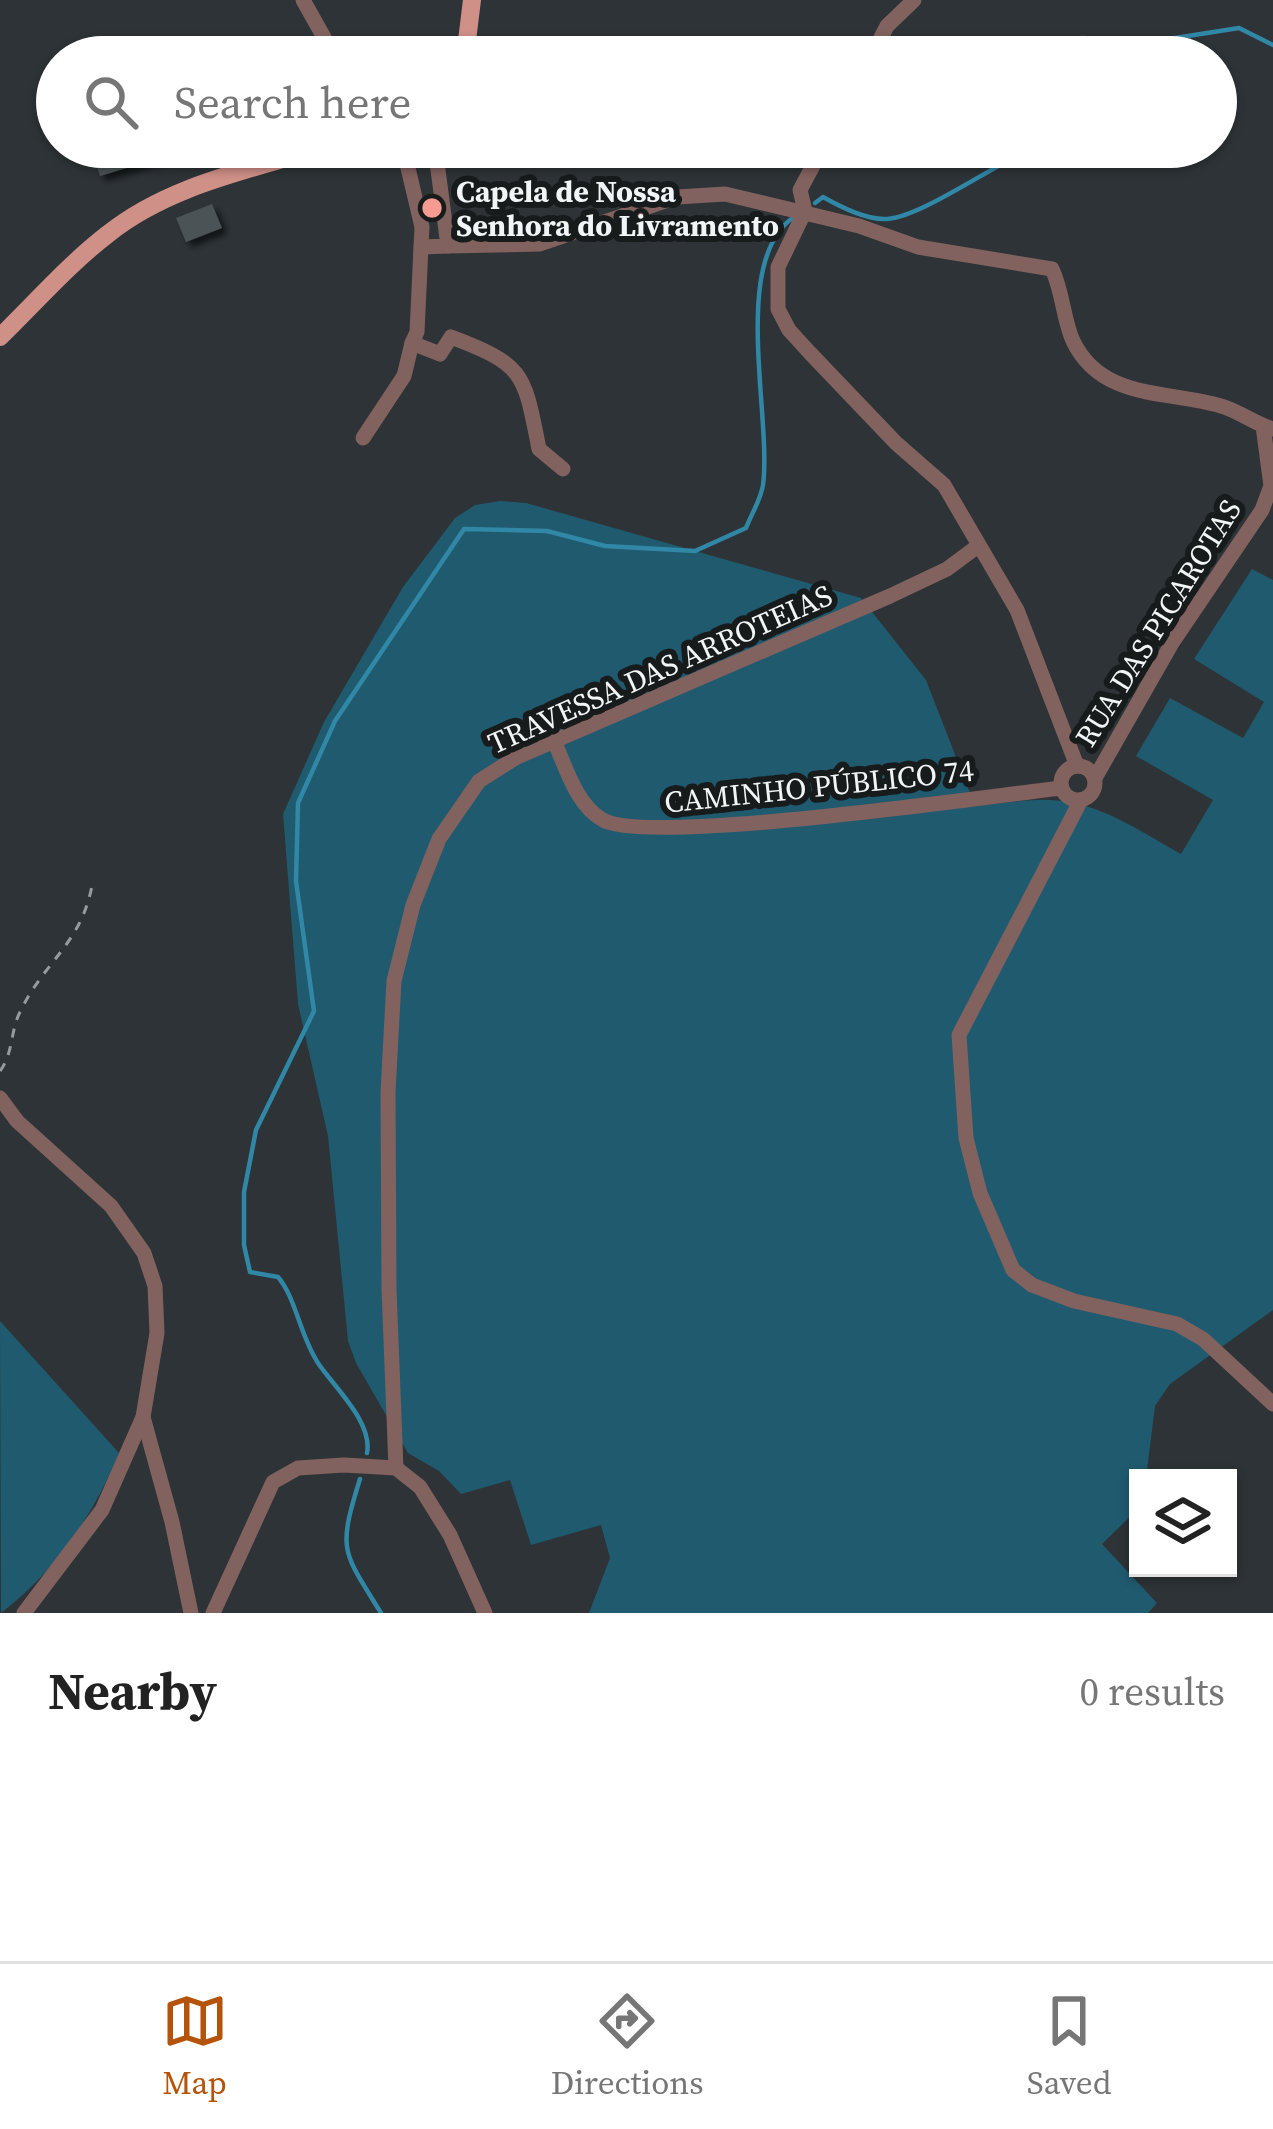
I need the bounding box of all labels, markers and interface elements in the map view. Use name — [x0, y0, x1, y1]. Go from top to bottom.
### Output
search box — [36, 36, 1237, 168]
icon: search — [78, 69, 144, 135]
text: Search here — [174, 71, 411, 133]
place label: Capela de Nossa Senhora do Livramento — [456, 171, 779, 246]
marker: Capela de Nossa Senhora do Livramento — [419, 195, 445, 221]
street label: RUA DAS PICAROTAS — [1065, 492, 1251, 754]
street label: TRAVESSA DAS ARROTEIAS — [481, 574, 839, 764]
street label: CAMINHO PÚBLICO 74 — [662, 749, 976, 823]
map controls — [1129, 1469, 1237, 1577]
button: layers — [1129, 1469, 1237, 1577]
text: Nearby — [48, 1656, 217, 1726]
text: 0 results — [1080, 1665, 1225, 1718]
tab: Map — [162, 1988, 228, 2105]
tab: Directions — [551, 1988, 704, 2105]
tab: Saved — [1027, 1988, 1111, 2105]

